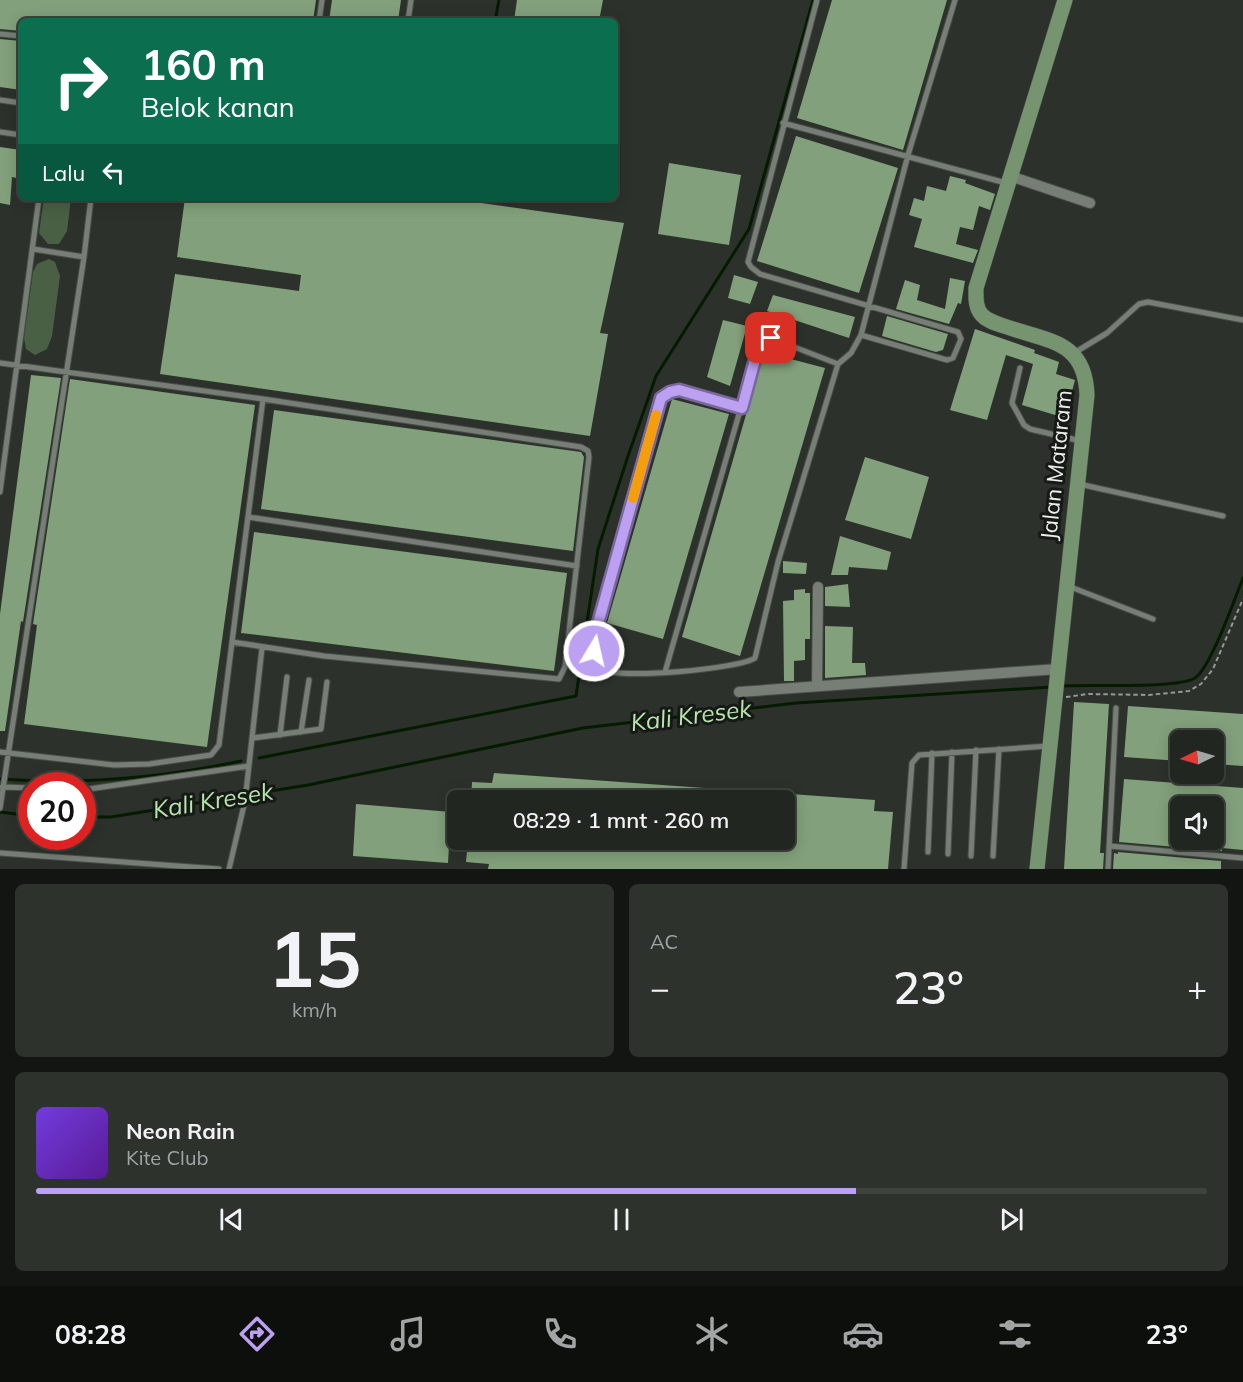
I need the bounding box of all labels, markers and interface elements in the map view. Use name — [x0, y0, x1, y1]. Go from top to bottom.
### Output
text: 160 m — [141, 38, 266, 91]
icon: right — [42, 42, 120, 120]
text: Belok kanan — [141, 90, 295, 124]
icon: left — [97, 156, 130, 189]
text: Lalu — [42, 159, 85, 187]
pin — [745, 312, 796, 363]
icon: arrive — [754, 321, 787, 354]
street label: Jalan Mataram — [1034, 389, 1078, 541]
position arrow — [562, 619, 626, 683]
water label: Kali Kresek — [629, 693, 754, 737]
north arrow — [1170, 730, 1224, 784]
map controls — [1170, 730, 1224, 850]
speed limit sign: 20 — [18, 772, 96, 850]
water label: Kali Kresek — [151, 776, 276, 824]
button: sound — [1170, 796, 1224, 850]
text: 08:29 · 1 mnt · 260 m — [513, 806, 729, 834]
text: 15 — [268, 909, 361, 1007]
text: AC — [650, 929, 678, 954]
text: 23° — [893, 959, 964, 1015]
text: − — [650, 967, 670, 1008]
text: + — [1187, 967, 1207, 1008]
text: km/h — [292, 997, 337, 1022]
text: Neon Rain — [126, 1117, 235, 1145]
text: Kite Club — [126, 1145, 208, 1170]
icon: previous — [215, 1203, 248, 1236]
icon: pause — [605, 1203, 638, 1236]
icon: next — [995, 1203, 1028, 1236]
icon: directions — [236, 1313, 278, 1355]
icon: music — [387, 1313, 429, 1355]
icon: phone — [539, 1313, 581, 1355]
icon: climate — [691, 1313, 733, 1355]
icon: car — [842, 1313, 884, 1355]
icon: filters — [994, 1313, 1036, 1355]
text: 08:28 — [55, 1317, 126, 1351]
text: 23° — [1145, 1317, 1188, 1351]

